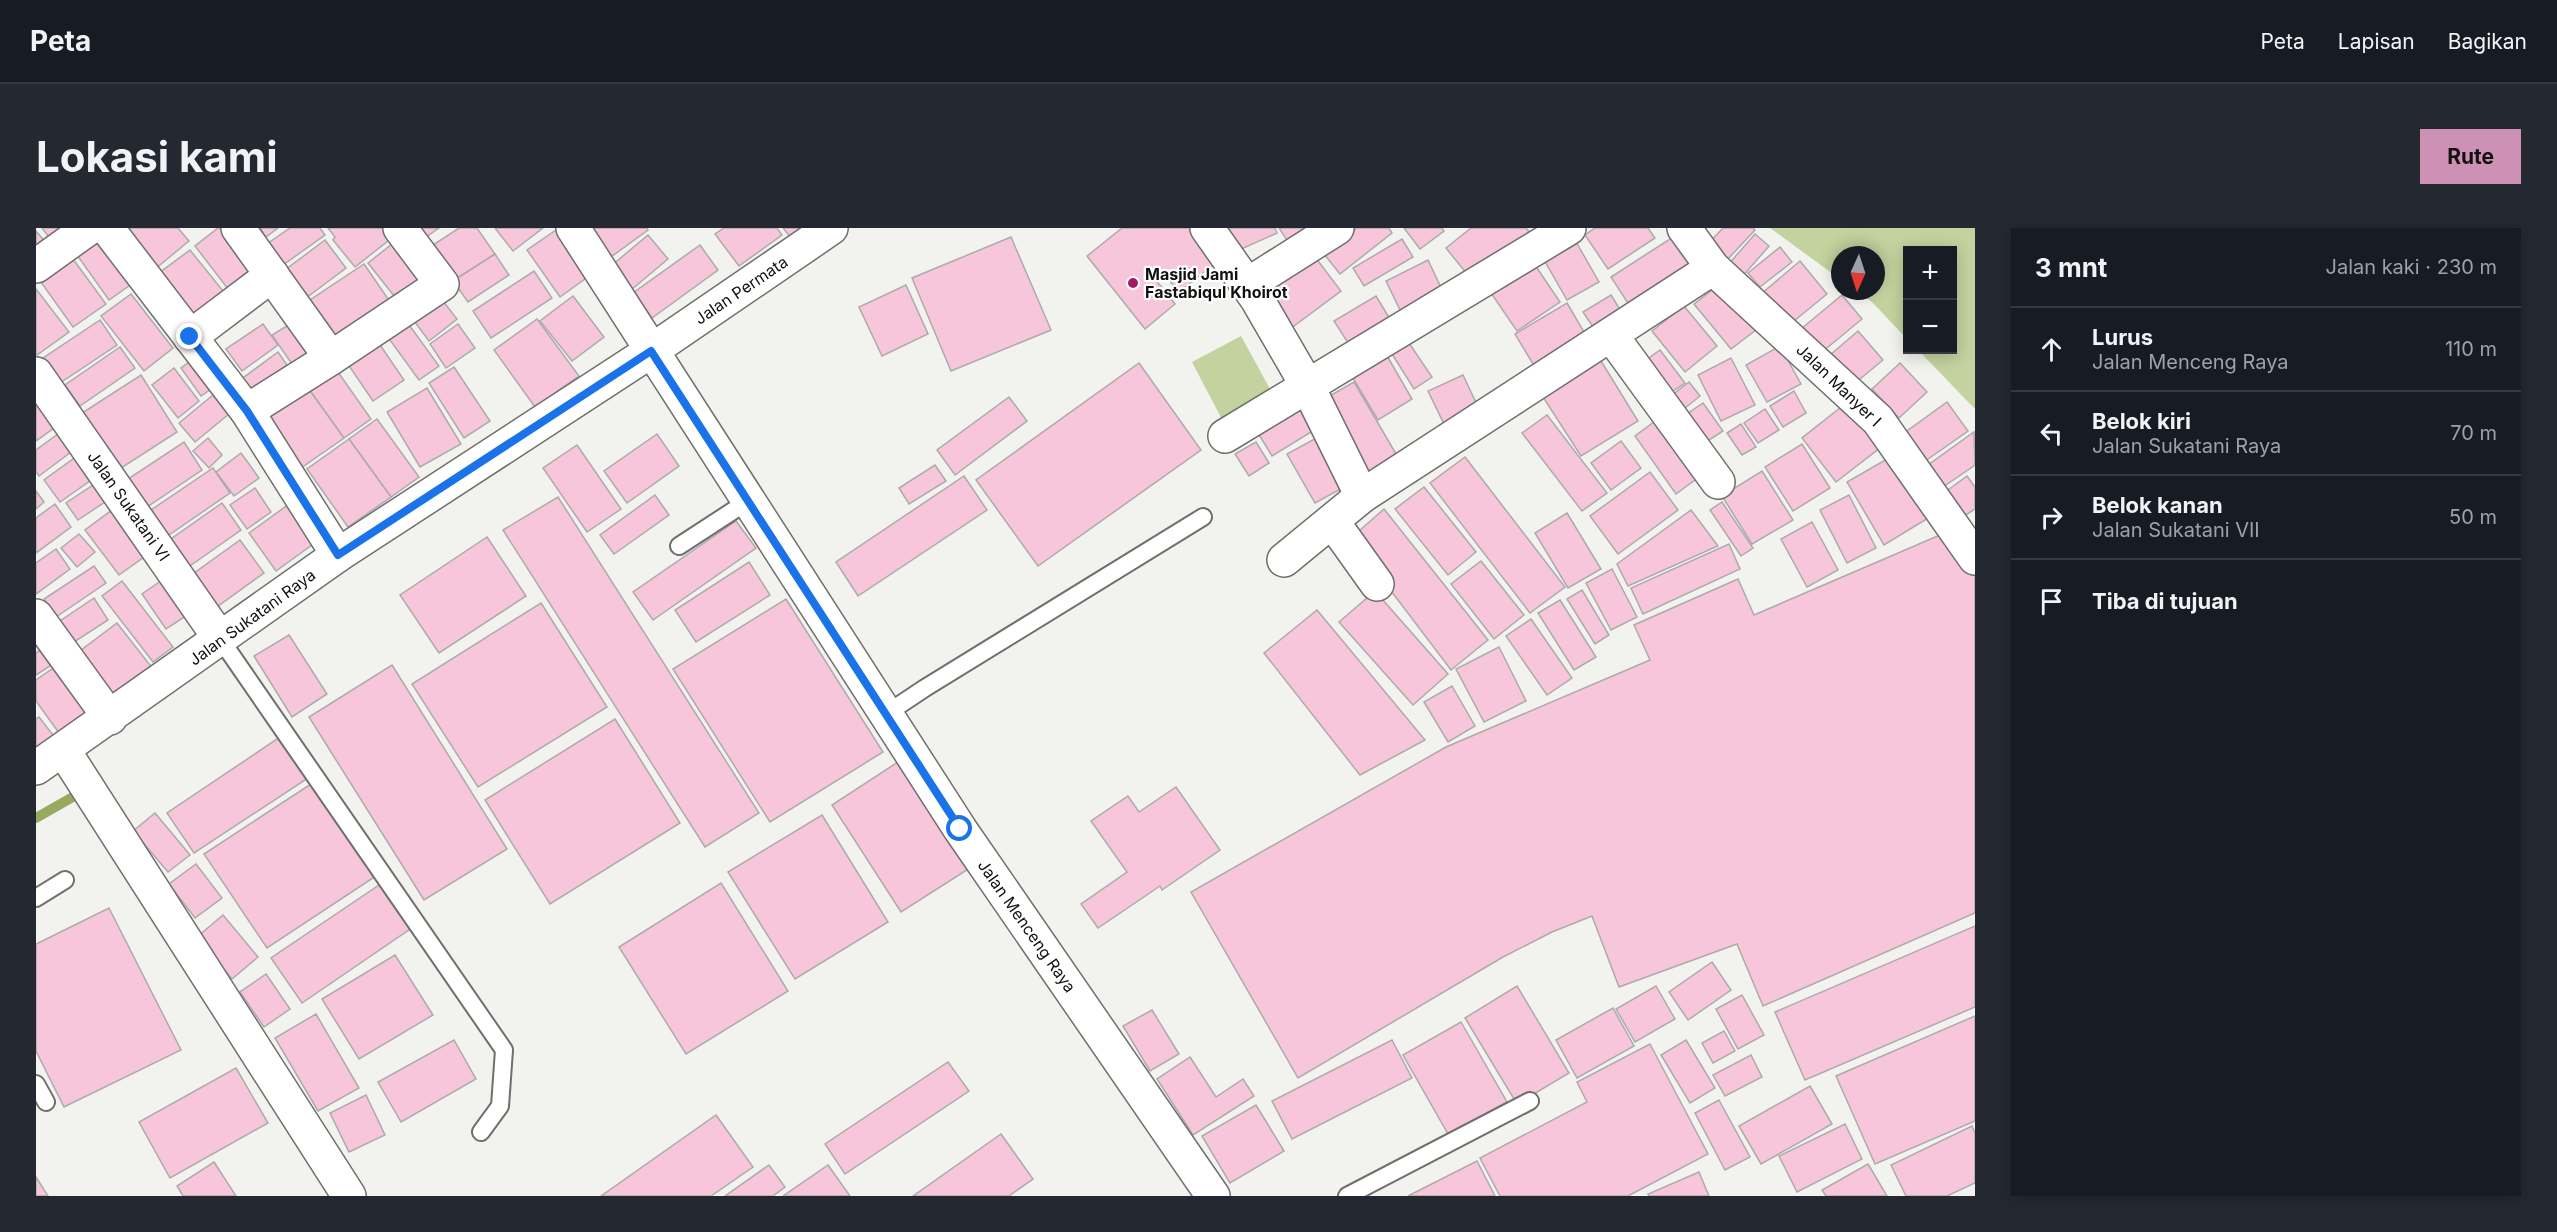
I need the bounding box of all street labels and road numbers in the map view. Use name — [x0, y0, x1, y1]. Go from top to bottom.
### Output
street label: Jalan Permata — [691, 252, 791, 328]
street label: Jalan Manyer I — [1792, 339, 1886, 431]
street label: Jalan Sukatani VI — [84, 447, 174, 565]
street label: Jalan Sukatani Raya — [185, 564, 319, 670]
street label: Jalan Menceng Raya — [974, 856, 1080, 996]

